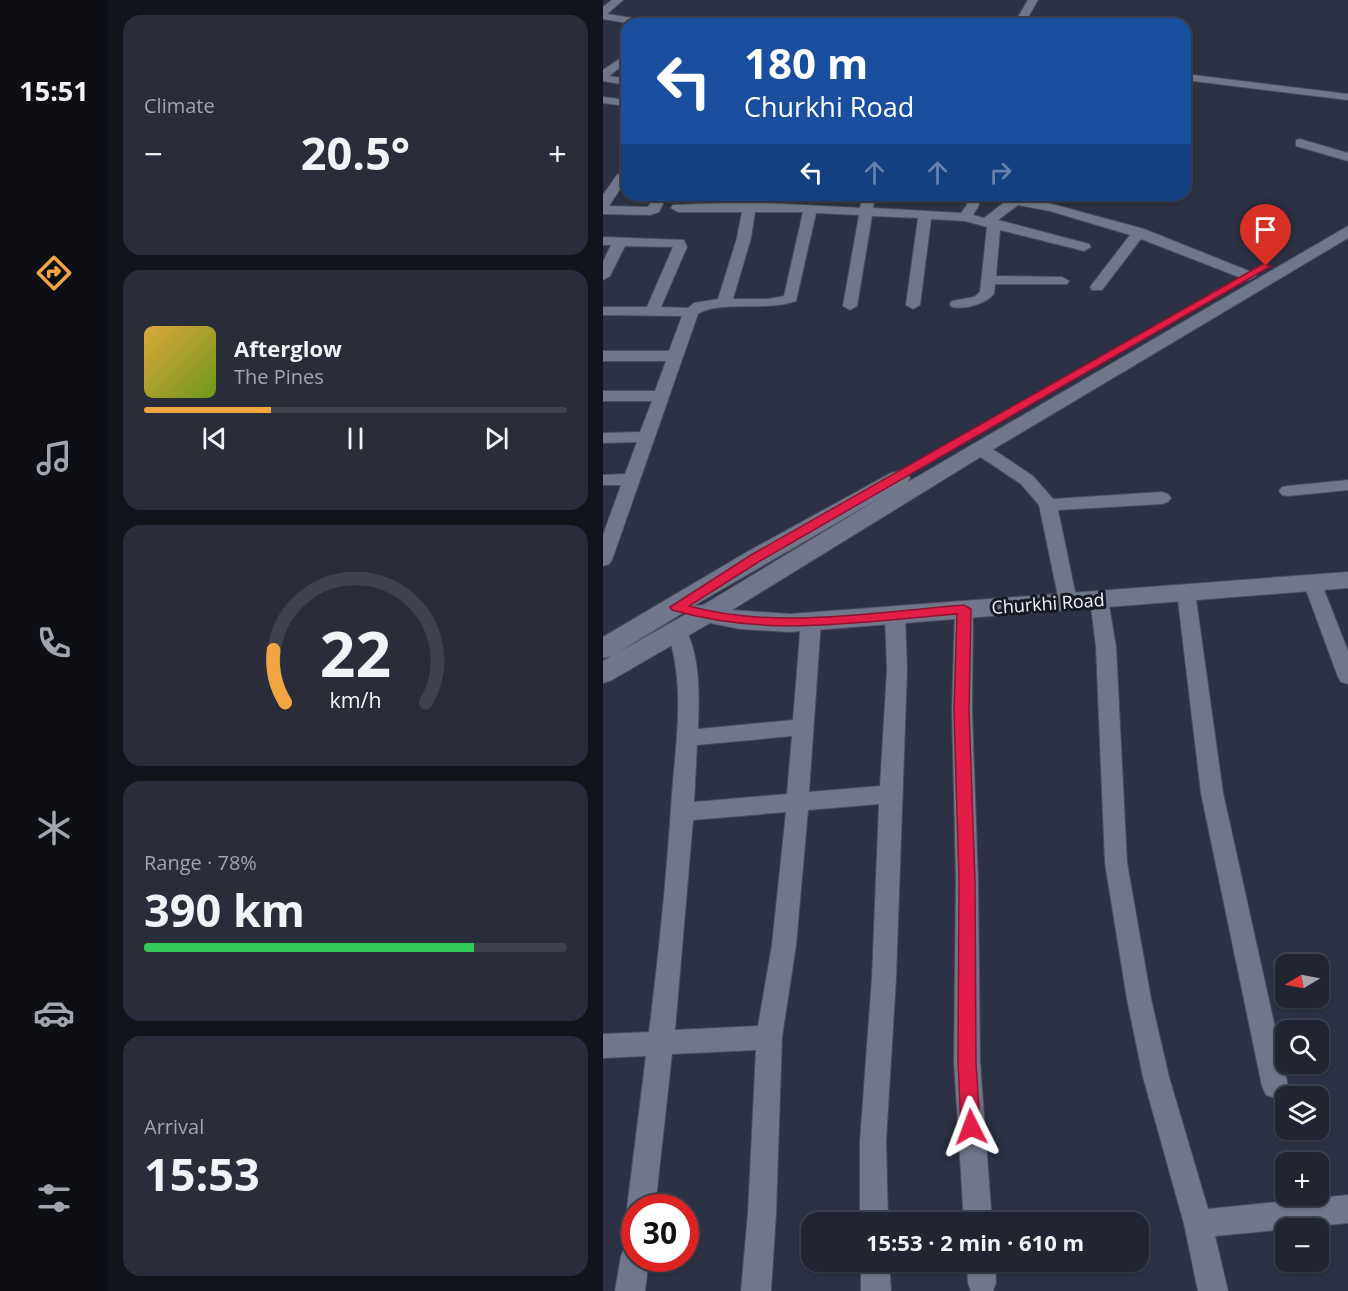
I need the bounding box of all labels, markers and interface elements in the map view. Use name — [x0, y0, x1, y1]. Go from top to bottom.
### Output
text: 180 m — [744, 34, 868, 91]
icon: left — [645, 42, 723, 120]
text: 15:51 — [19, 72, 89, 109]
text: Churkhi Road — [744, 88, 914, 125]
text: Climate — [144, 92, 215, 119]
text: 20.5° — [301, 122, 410, 183]
text: − — [144, 131, 163, 176]
text: + — [548, 131, 567, 176]
icon: left — [795, 156, 828, 189]
icon: ahead — [858, 156, 891, 189]
icon: ahead — [921, 156, 954, 189]
icon: right — [984, 156, 1017, 189]
pin — [1240, 204, 1291, 266]
icon: arrive — [1249, 213, 1282, 246]
icon: directions — [33, 252, 75, 294]
text: Afterglow — [234, 333, 342, 363]
text: The Pines — [234, 363, 324, 390]
icon: previous — [198, 422, 231, 455]
icon: pause — [339, 422, 372, 455]
icon: next — [480, 422, 513, 455]
icon: music — [33, 437, 75, 479]
street label: Churkhi Road — [991, 587, 1105, 619]
text: 22 — [320, 610, 391, 695]
icon: phone — [33, 622, 75, 664]
text: km/h — [329, 685, 382, 714]
icon: climate — [33, 807, 75, 849]
text: Range · 78% — [144, 849, 257, 876]
text: 390 km — [144, 879, 305, 940]
north arrow — [1275, 954, 1329, 1008]
map controls — [1275, 954, 1329, 1272]
icon: car — [33, 992, 75, 1034]
button: search — [1275, 1020, 1329, 1074]
button: layers — [1275, 1086, 1329, 1140]
position arrow — [939, 1095, 1003, 1159]
text: Arrival — [144, 1113, 204, 1140]
text: 15:53 — [144, 1143, 260, 1204]
button: + — [1275, 1152, 1329, 1206]
icon: filters — [33, 1177, 75, 1219]
speed limit sign: 30 — [621, 1194, 699, 1272]
button: − — [1275, 1218, 1329, 1272]
text: 15:53 · 2 min · 610 m — [866, 1227, 1084, 1257]

